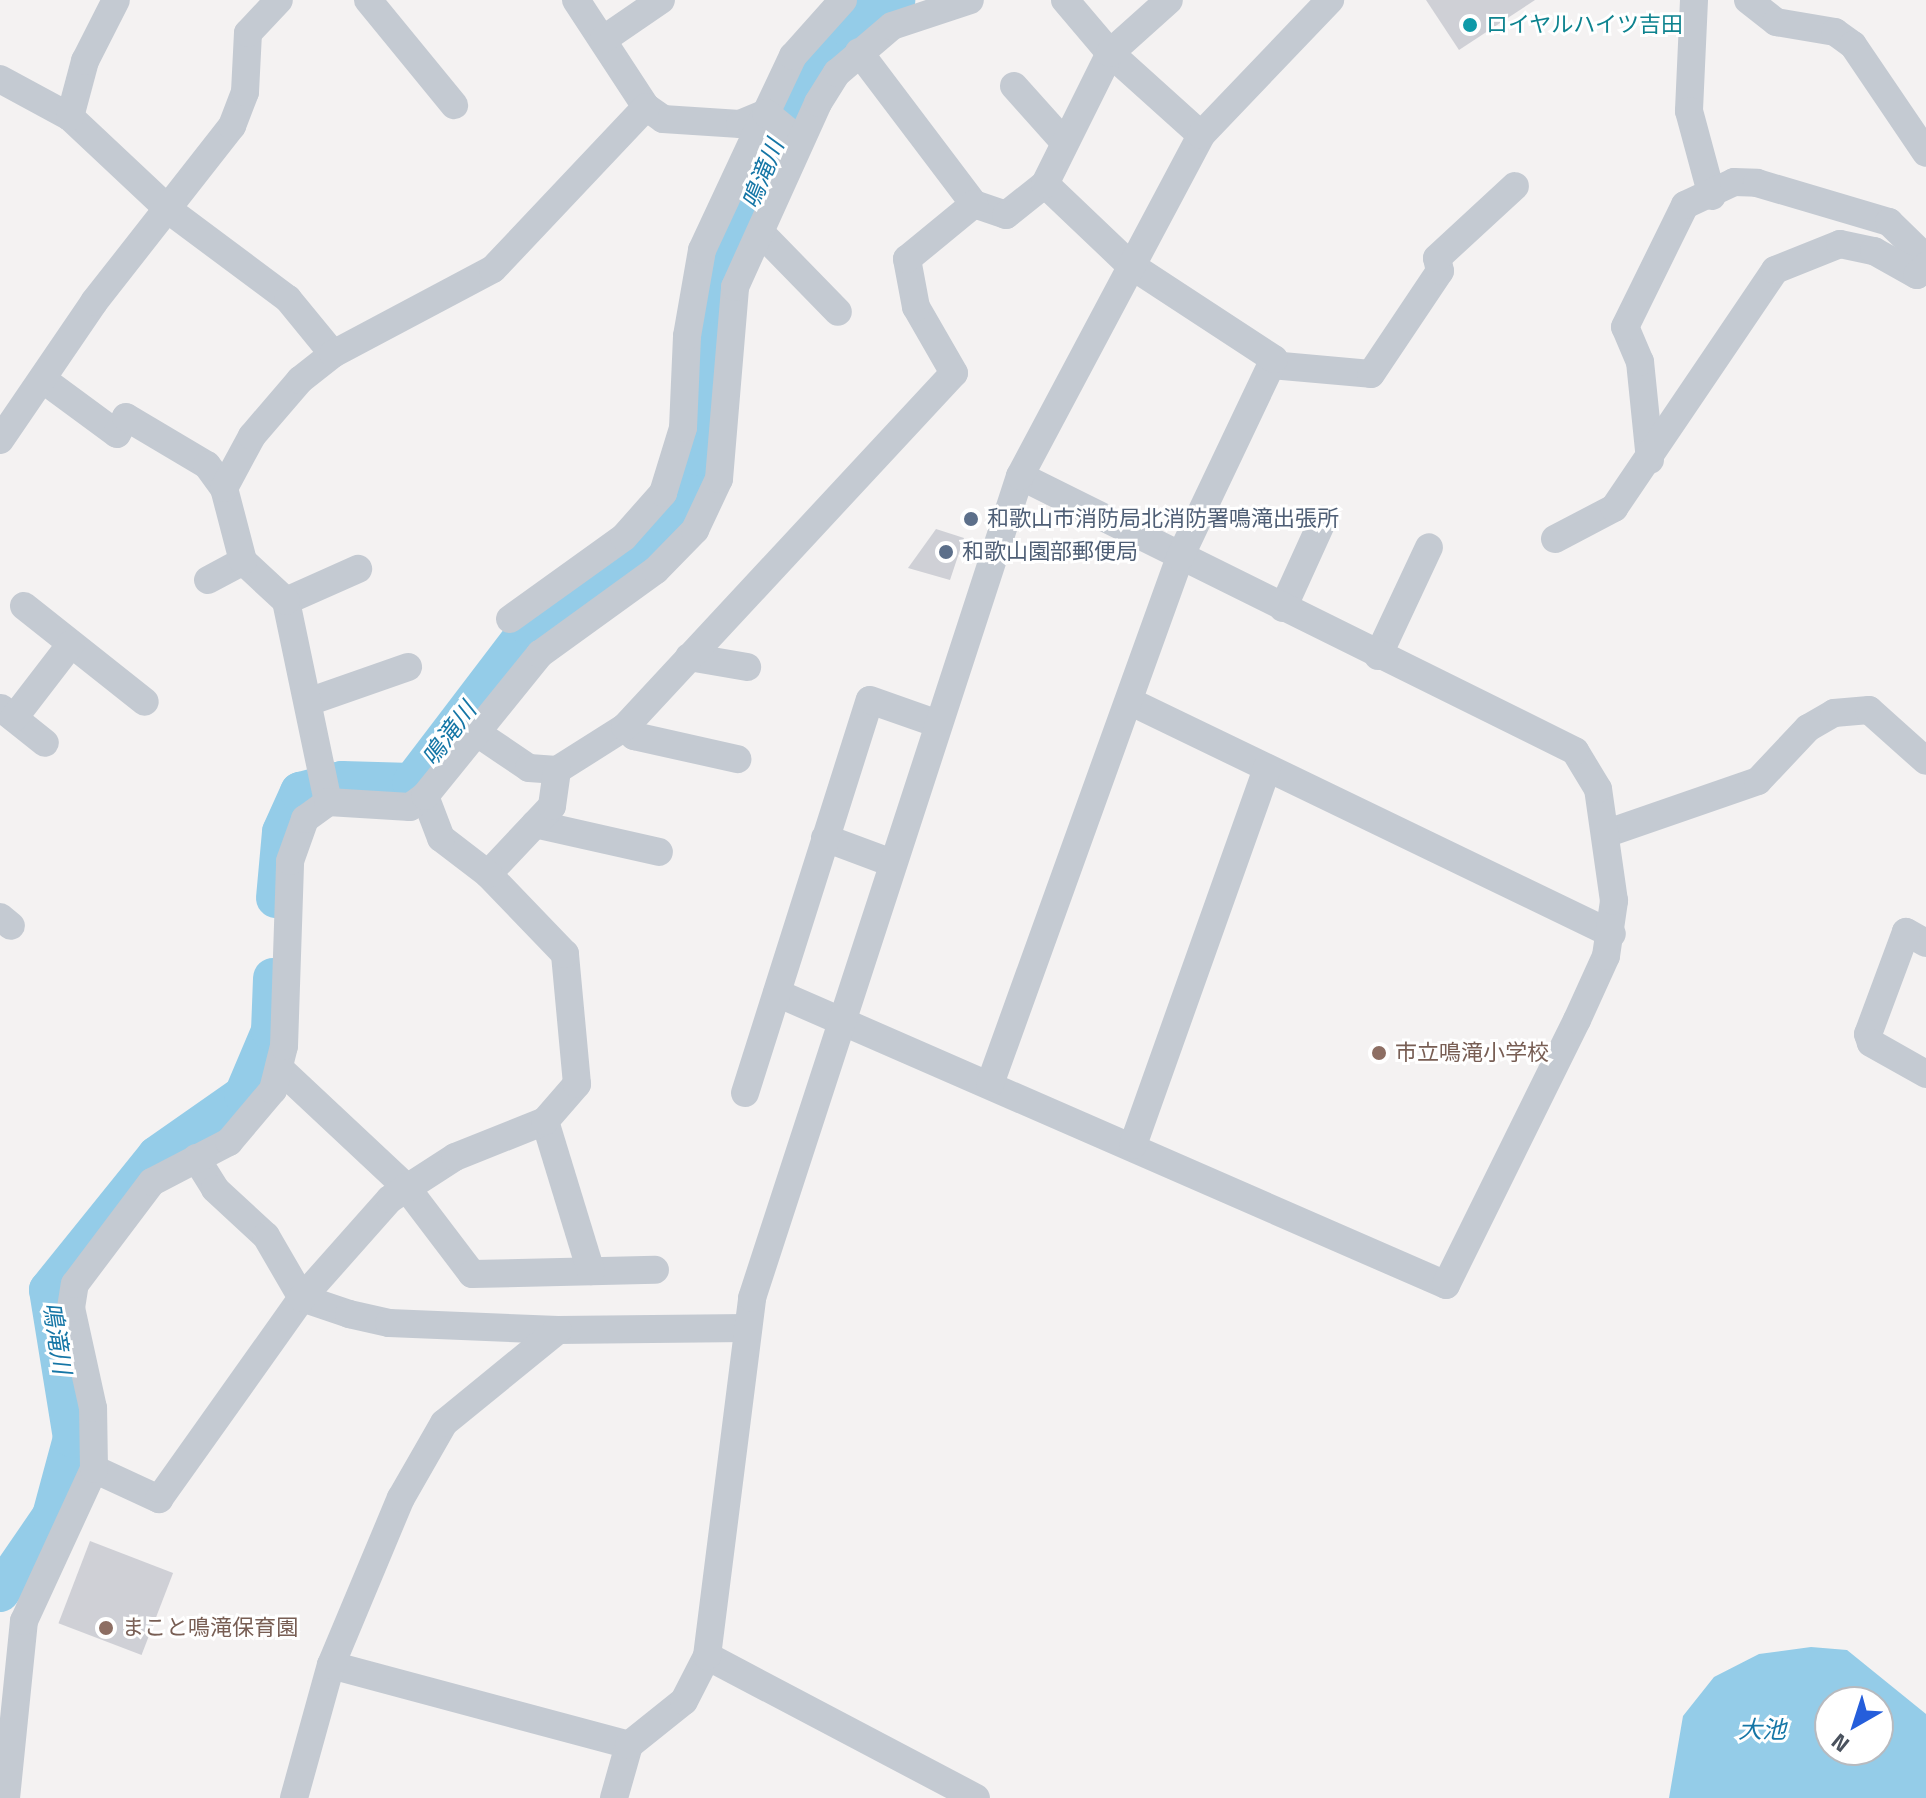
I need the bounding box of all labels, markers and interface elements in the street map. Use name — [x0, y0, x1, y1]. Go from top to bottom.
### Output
place label: ロイヤルハイツ吉田 — [1486, 12, 1684, 38]
marker: ロイヤルハイツ吉田 — [1461, 16, 1479, 34]
water label: 鳴滝川 — [736, 135, 790, 213]
place label: 和歌山市消防局北消防署鳴滝出張所 — [987, 506, 1339, 532]
marker: 和歌山市消防局北消防署鳴滝出張所 — [962, 510, 980, 528]
place label: 和歌山園部郵便局 — [962, 539, 1138, 565]
marker: 和歌山園部郵便局 — [937, 543, 955, 561]
water label: 鳴滝川 — [416, 697, 482, 771]
place label: 市立鳴滝小学校 — [1395, 1040, 1549, 1066]
marker: 市立鳴滝小学校 — [1370, 1044, 1388, 1062]
water label: 鳴滝川 — [37, 1300, 77, 1376]
place label: まこと鳴滝保育園 — [122, 1615, 298, 1641]
marker: まこと鳴滝保育園 — [97, 1619, 115, 1637]
north arrow — [1814, 1686, 1894, 1766]
water label: 大池 — [1738, 1716, 1786, 1744]
text: N — [1824, 1725, 1857, 1761]

